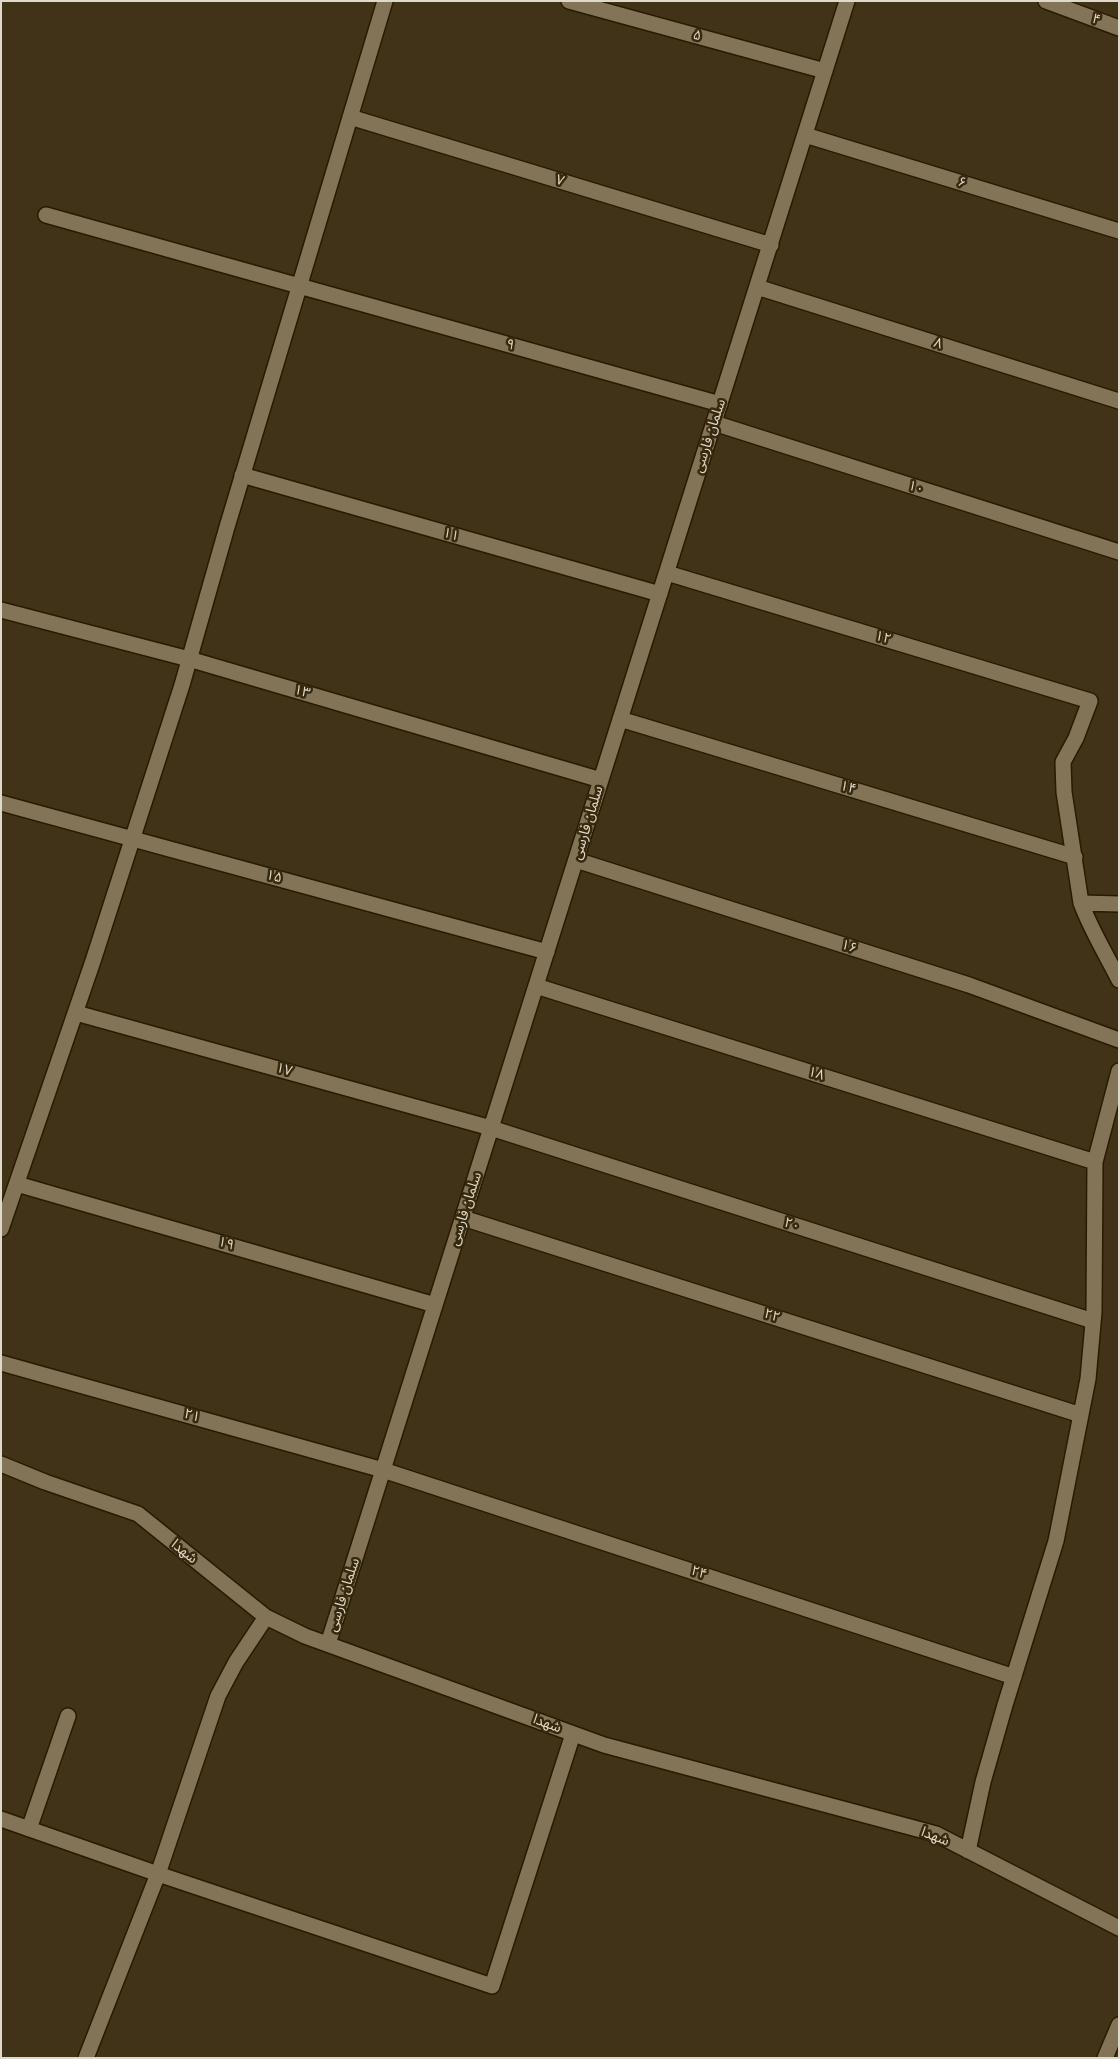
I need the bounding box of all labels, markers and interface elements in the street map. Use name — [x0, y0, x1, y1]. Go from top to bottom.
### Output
street label: ۴ — [1089, 11, 1103, 29]
street label: ۵ — [691, 27, 703, 45]
street label: ۷ — [554, 172, 566, 190]
street label: ۶ — [956, 174, 968, 192]
street label: ۸ — [932, 335, 944, 353]
street label: ۹ — [504, 336, 516, 354]
street label: سلمان فارسی — [690, 397, 730, 475]
street label: ۱۰ — [906, 478, 926, 498]
street label: ۱۱ — [441, 525, 461, 545]
street label: ۱۲ — [873, 628, 893, 648]
street label: ۱۳ — [292, 682, 312, 702]
street label: ۱۴ — [838, 778, 858, 798]
street label: سلمان فارسی — [569, 784, 607, 862]
street label: ۱۵ — [264, 867, 284, 887]
street label: ۱۶ — [839, 937, 859, 957]
street label: ۱۷ — [274, 1060, 294, 1080]
street label: ۱۸ — [806, 1064, 826, 1084]
street label: سلمان فارسی — [446, 1170, 486, 1248]
street label: ۲۰ — [782, 1215, 802, 1235]
street label: ۱۹ — [216, 1234, 236, 1254]
street label: ۲۲ — [762, 1306, 782, 1326]
street label: ۲۱ — [182, 1406, 202, 1426]
street label: شهدا — [168, 1536, 200, 1568]
street label: سلمان فارسی — [324, 1556, 364, 1634]
street label: ۲۴ — [689, 1563, 709, 1583]
street label: شهدا — [531, 1711, 563, 1737]
street label: شهدا — [919, 1824, 951, 1850]

